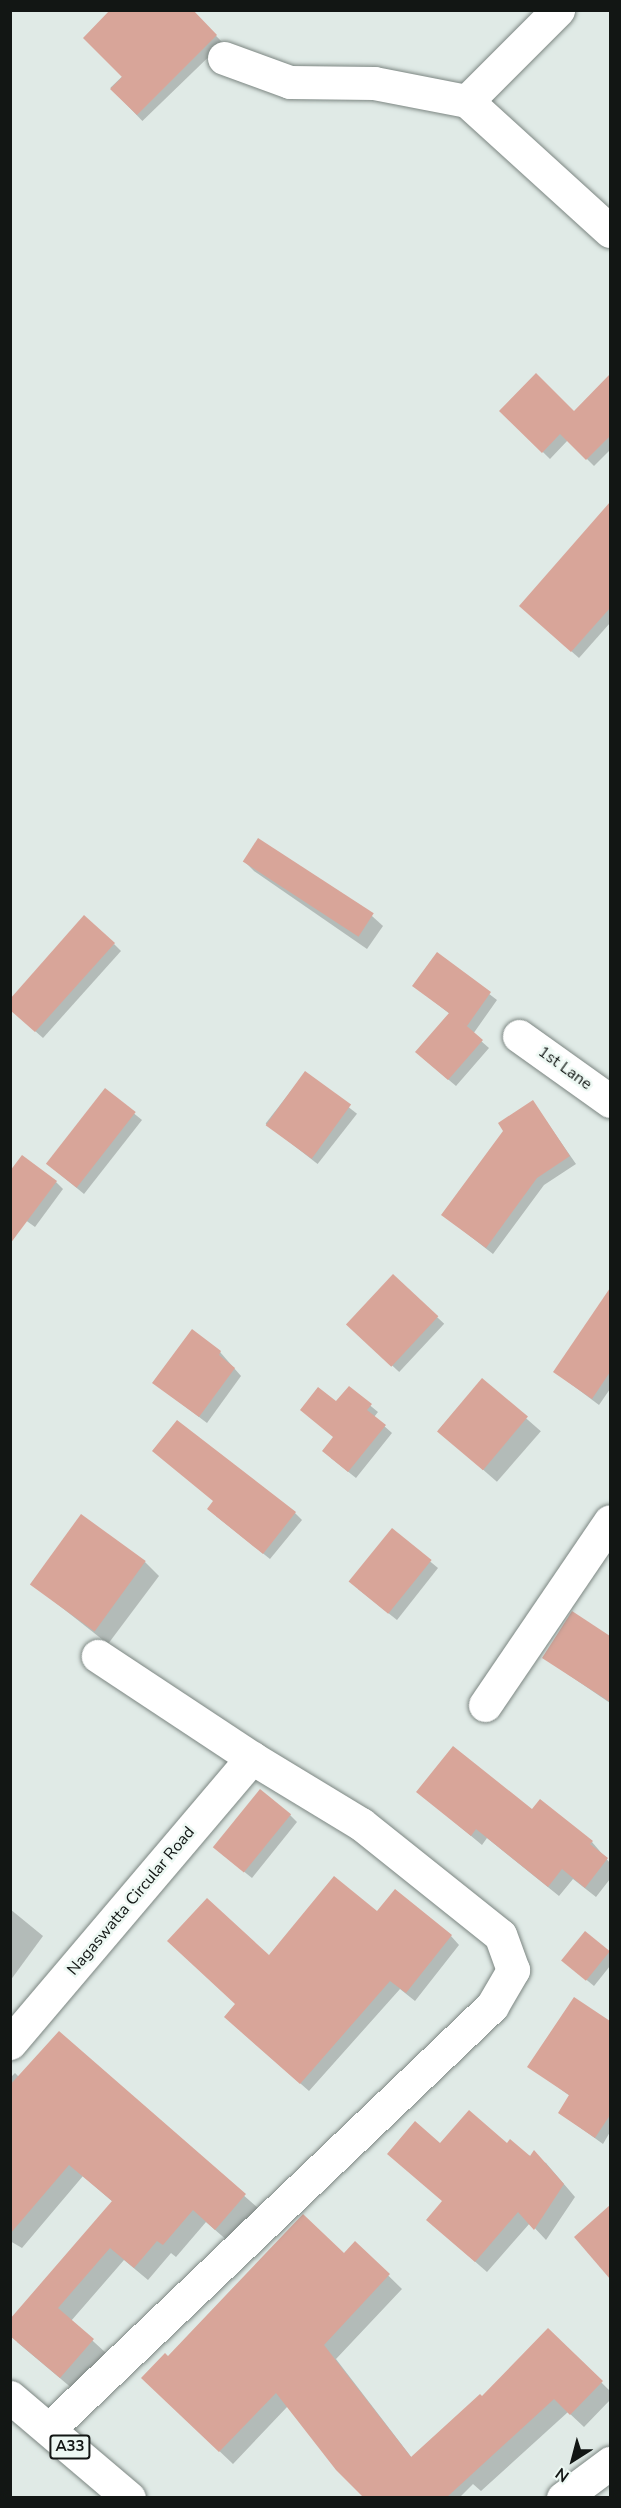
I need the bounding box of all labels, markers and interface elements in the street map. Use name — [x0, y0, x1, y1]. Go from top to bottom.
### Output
street label: 1st Lane — [534, 1042, 596, 1094]
street label: Nagaswatta Circular Road — [63, 1823, 199, 1979]
north arrow — [543, 2430, 603, 2490]
road number: A33 — [49, 2435, 91, 2459]
text: N — [551, 2462, 574, 2487]

